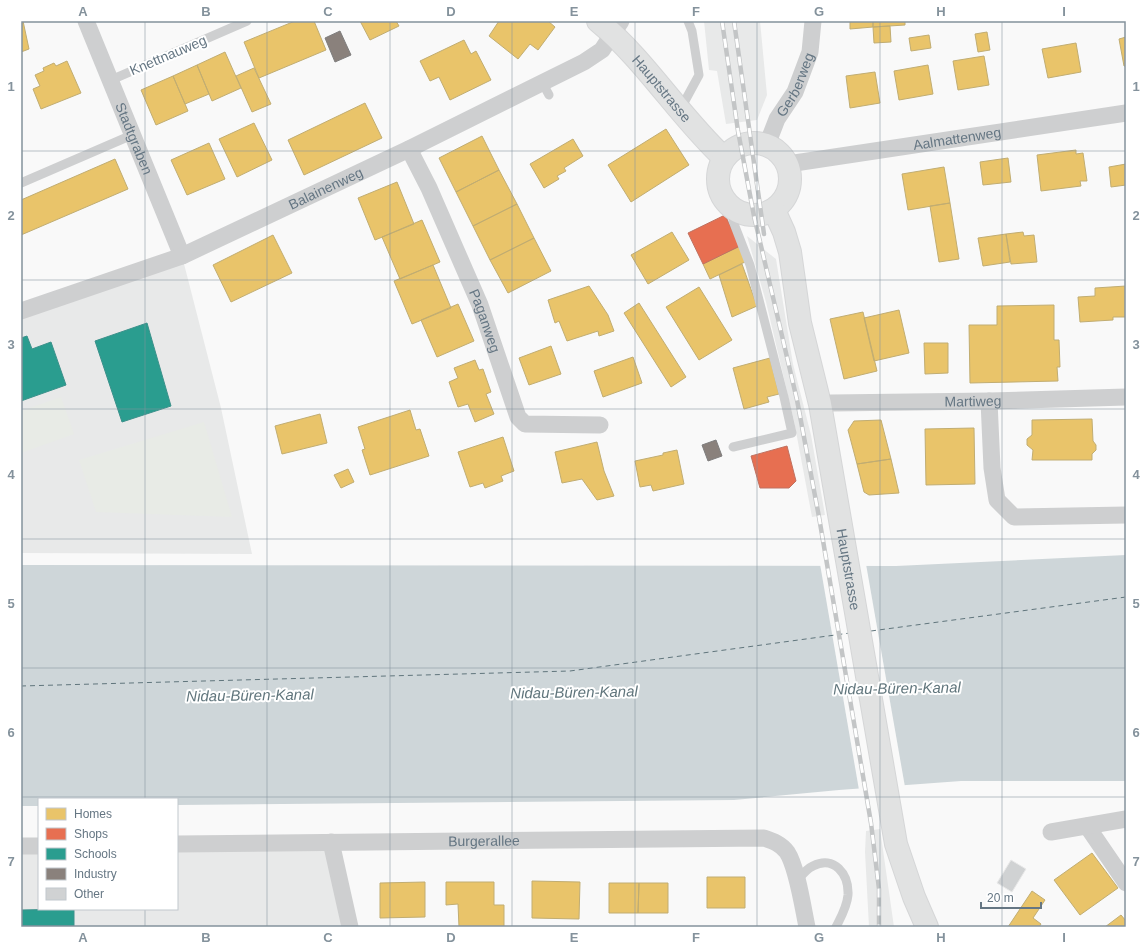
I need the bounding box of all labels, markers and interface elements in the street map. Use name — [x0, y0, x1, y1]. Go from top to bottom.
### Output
text: A — [78, 4, 88, 19]
text: B — [201, 4, 211, 19]
text: C — [323, 4, 333, 19]
text: D — [446, 4, 456, 19]
text: E — [570, 4, 579, 19]
text: F — [692, 4, 700, 19]
text: G — [814, 4, 824, 19]
text: H — [936, 4, 946, 19]
text: I — [1062, 4, 1066, 19]
street label: Knettnauweg — [127, 32, 209, 78]
street label: Gerberweg — [773, 50, 817, 120]
street label: Hauptstrasse — [629, 52, 695, 125]
text: 1 — [7, 79, 15, 94]
text: 1 — [1132, 79, 1140, 94]
street label: Stadtgraben — [112, 100, 156, 177]
street label: Aalmattenweg — [912, 124, 1002, 153]
street label: Balainenweg — [286, 164, 365, 213]
text: 2 — [7, 208, 15, 223]
text: 2 — [1132, 208, 1140, 223]
street label: Paganweg — [466, 287, 504, 355]
text: 3 — [7, 337, 15, 352]
text: 3 — [1132, 337, 1140, 352]
street label: Martiweg — [944, 393, 1002, 410]
text: 4 — [7, 467, 15, 482]
text: 4 — [1132, 467, 1140, 482]
street label: Hauptstrasse — [834, 527, 864, 612]
text: 5 — [7, 596, 15, 611]
text: 5 — [1132, 596, 1140, 611]
water label: Nidau-Büren-Kanal — [833, 678, 962, 698]
water label: Nidau-Büren-Kanal — [510, 682, 639, 702]
water label: Nidau-Büren-Kanal — [186, 685, 315, 705]
text: 6 — [7, 725, 15, 740]
text: 6 — [1132, 725, 1140, 740]
legend — [38, 798, 178, 910]
text: Homes — [74, 807, 112, 821]
text: Shops — [74, 827, 108, 841]
street label: Burgerallee — [448, 832, 520, 849]
text: Schools — [74, 847, 117, 861]
text: 7 — [7, 854, 15, 869]
text: 7 — [1132, 854, 1140, 869]
text: Industry — [74, 867, 117, 881]
scale bar — [981, 884, 1041, 910]
text: Other — [74, 887, 104, 901]
text: 20 m — [987, 891, 1014, 905]
text: A — [78, 930, 88, 945]
text: B — [201, 930, 211, 945]
text: C — [323, 930, 333, 945]
text: D — [446, 930, 456, 945]
text: E — [570, 930, 579, 945]
text: F — [692, 930, 700, 945]
text: G — [814, 930, 824, 945]
text: H — [936, 930, 946, 945]
text: I — [1062, 930, 1066, 945]

